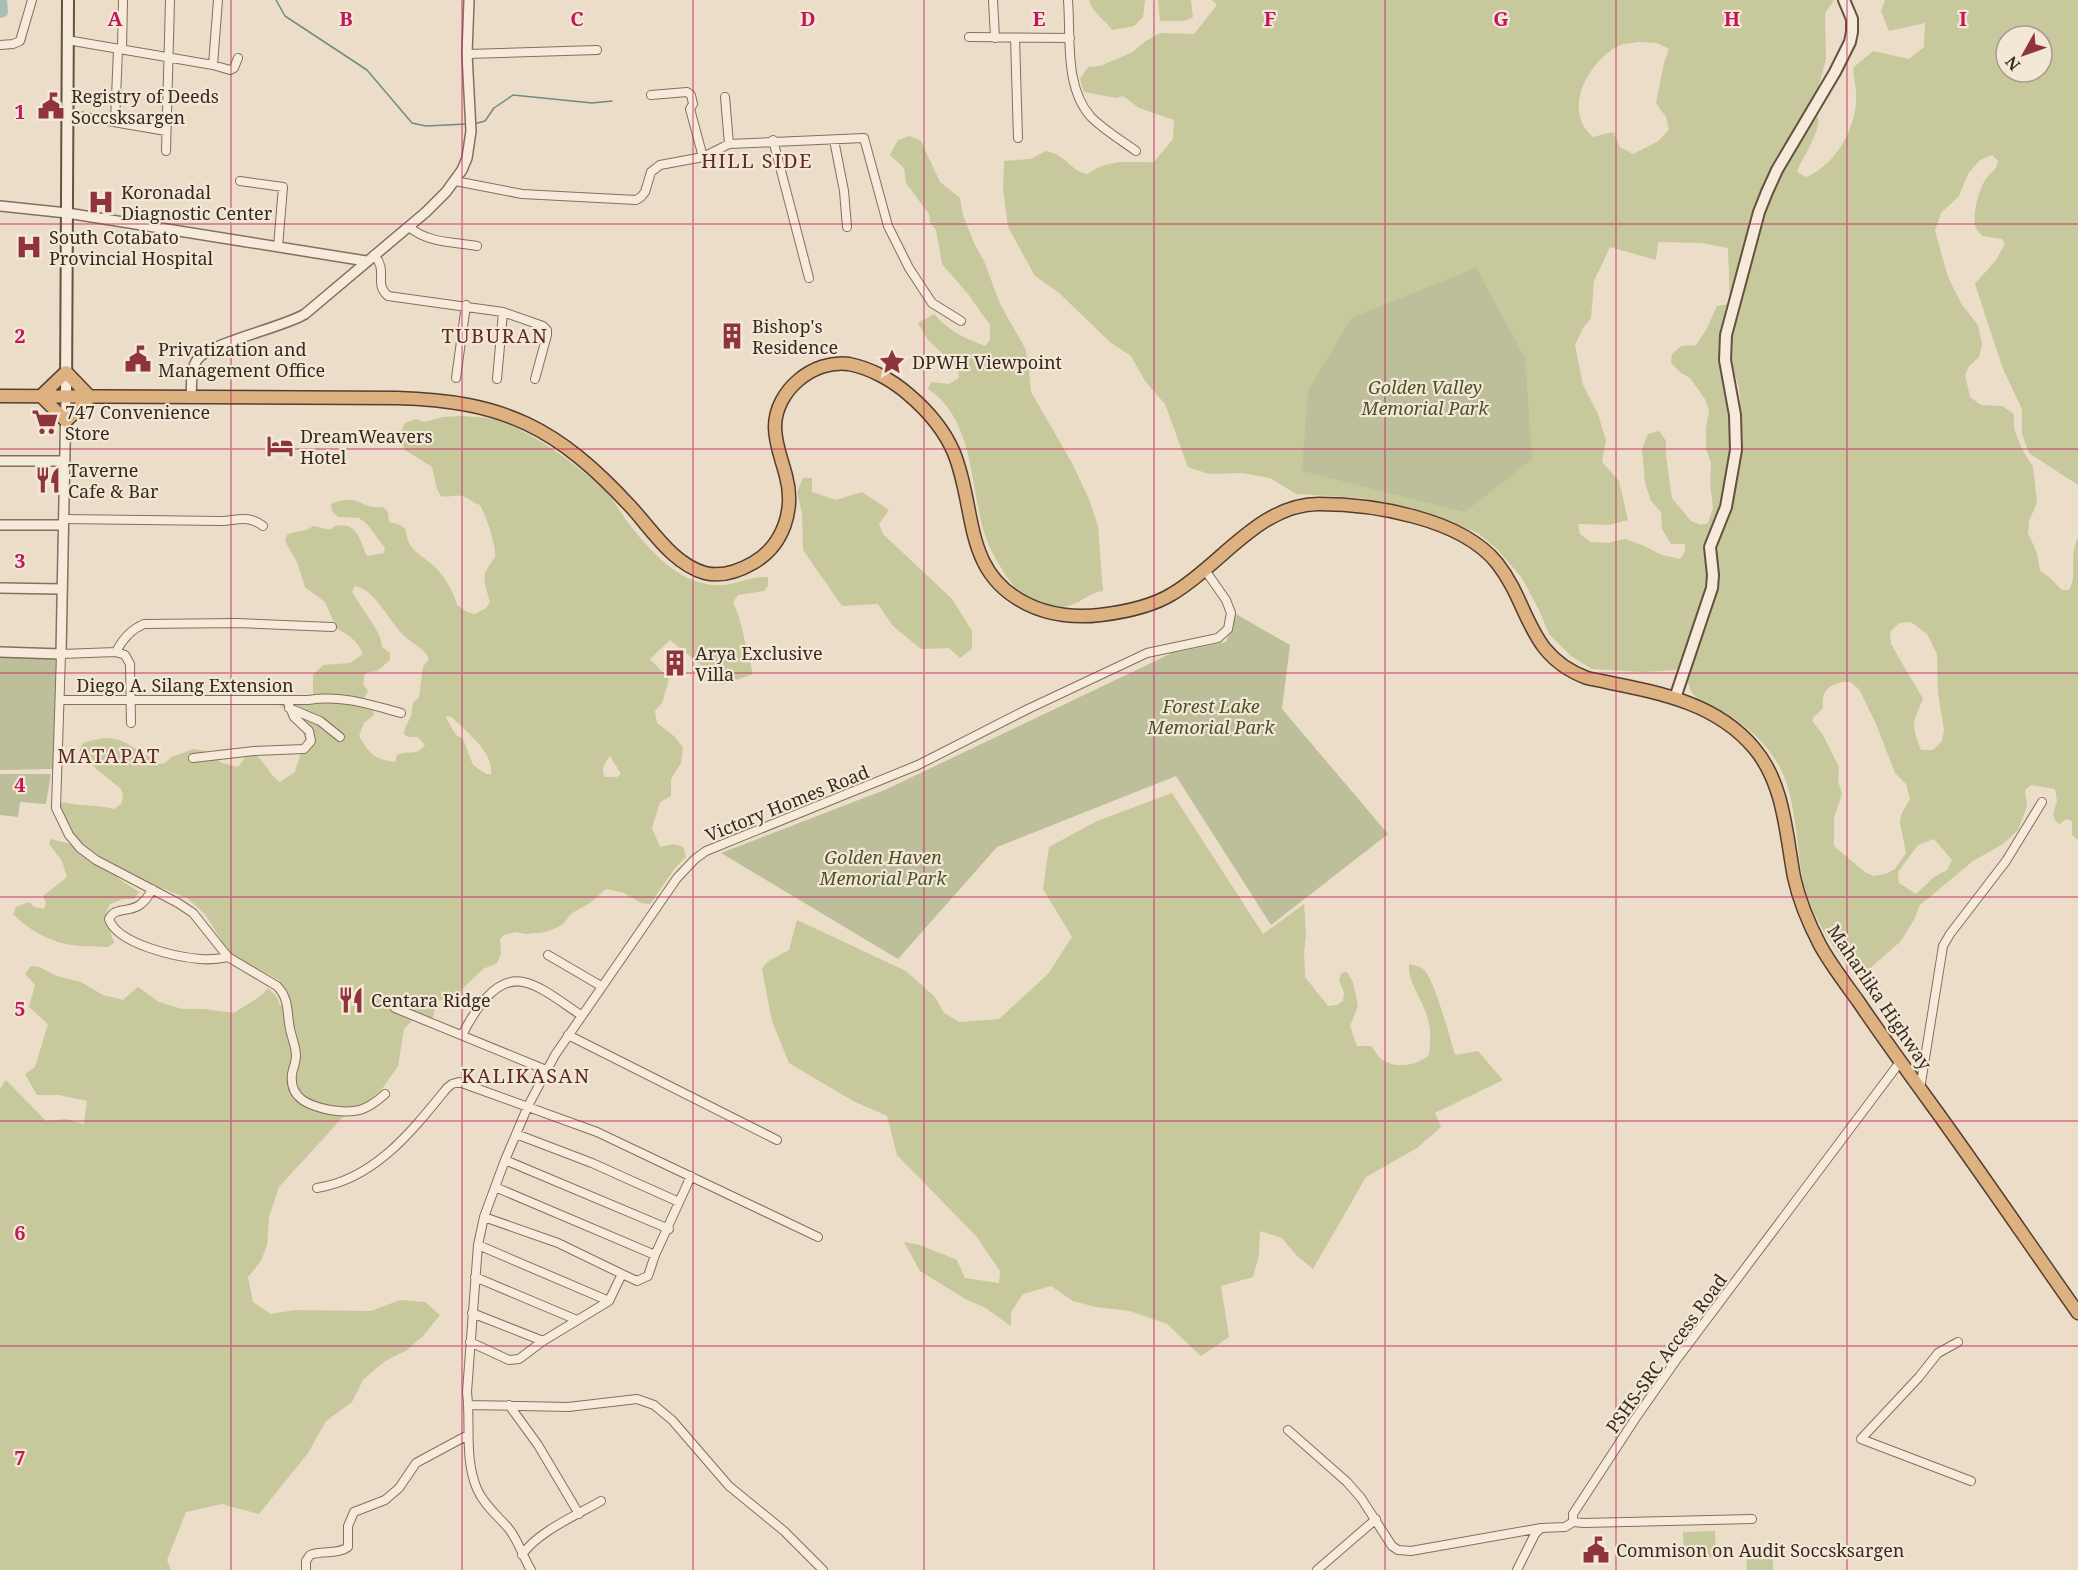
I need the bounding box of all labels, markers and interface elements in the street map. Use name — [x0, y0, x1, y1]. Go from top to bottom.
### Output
text: A — [107, 5, 123, 32]
text: B — [339, 5, 353, 32]
text: C — [570, 5, 584, 32]
text: D — [800, 5, 816, 32]
text: E — [1032, 5, 1046, 32]
text: F — [1264, 5, 1276, 32]
text: G — [1493, 5, 1509, 32]
text: H — [1724, 5, 1740, 32]
text: I — [1959, 5, 1967, 32]
north arrow — [1994, 24, 2054, 84]
text: N — [2000, 51, 2025, 76]
place label: Registry of Deeds Soccsksargen — [71, 84, 219, 129]
public building icon: Registry of Deeds Soccsksargen — [36, 91, 66, 121]
text: 1 — [14, 98, 26, 125]
district label: HILL SIDE — [701, 147, 813, 174]
place label: Koronadal Diagnostic Center — [121, 180, 273, 225]
hospital icon: Koronadal Diagnostic Center — [86, 187, 116, 217]
place label: South Cotabato Provincial Hospital — [49, 225, 214, 270]
hospital icon: South Cotabato Provincial Hospital — [14, 232, 44, 262]
place label: Bishop's Residence — [752, 314, 838, 359]
building icon: Bishop's Residence — [717, 321, 747, 351]
text: 2 — [14, 322, 26, 349]
district label: TUBURAN — [442, 322, 549, 349]
place label: Privatization and Management Office — [158, 337, 325, 382]
public building icon: Privatization and Management Office — [123, 344, 153, 374]
place icon: DPWH Viewpoint — [877, 347, 907, 377]
place label: DPWH Viewpoint — [912, 350, 1062, 374]
park label: Golden Valley Memorial Park — [1361, 375, 1489, 420]
place label: 747 Convenience Store — [65, 400, 210, 445]
supermarket icon: 747 Convenience Store — [30, 407, 60, 437]
place label: DreamWeavers Hotel — [300, 424, 433, 469]
hotel icon: DreamWeavers Hotel — [265, 431, 295, 461]
place label: Taverne Cafe & Bar — [68, 458, 159, 503]
restaurant icon: Taverne Cafe & Bar — [33, 465, 63, 495]
text: 3 — [14, 547, 26, 574]
place label: Arya Exclusive Villa — [695, 641, 823, 686]
building icon: Arya Exclusive Villa — [660, 648, 690, 678]
street label: Diego A. Silang Extension — [76, 673, 294, 697]
park label: Forest Lake Memorial Park — [1147, 694, 1275, 739]
district label: MATAPAT — [57, 742, 161, 769]
street label: Victory Homes Road — [702, 759, 872, 847]
text: 4 — [14, 771, 26, 798]
park label: Golden Haven Memorial Park — [819, 845, 947, 890]
street label: Maharlika Highway — [1822, 920, 1938, 1075]
restaurant icon: Centara Ridge — [336, 985, 366, 1015]
place label: Centara Ridge — [371, 988, 491, 1012]
text: 5 — [14, 995, 26, 1022]
district label: KALIKASAN — [461, 1062, 591, 1089]
text: 6 — [14, 1219, 26, 1246]
street label: PSHS-SRC Access Road — [1600, 1269, 1732, 1437]
text: 7 — [14, 1444, 26, 1471]
public building icon: Commison on Audit Soccsksargen — [1581, 1535, 1611, 1565]
place label: Commison on Audit Soccsksargen — [1616, 1538, 1905, 1562]

